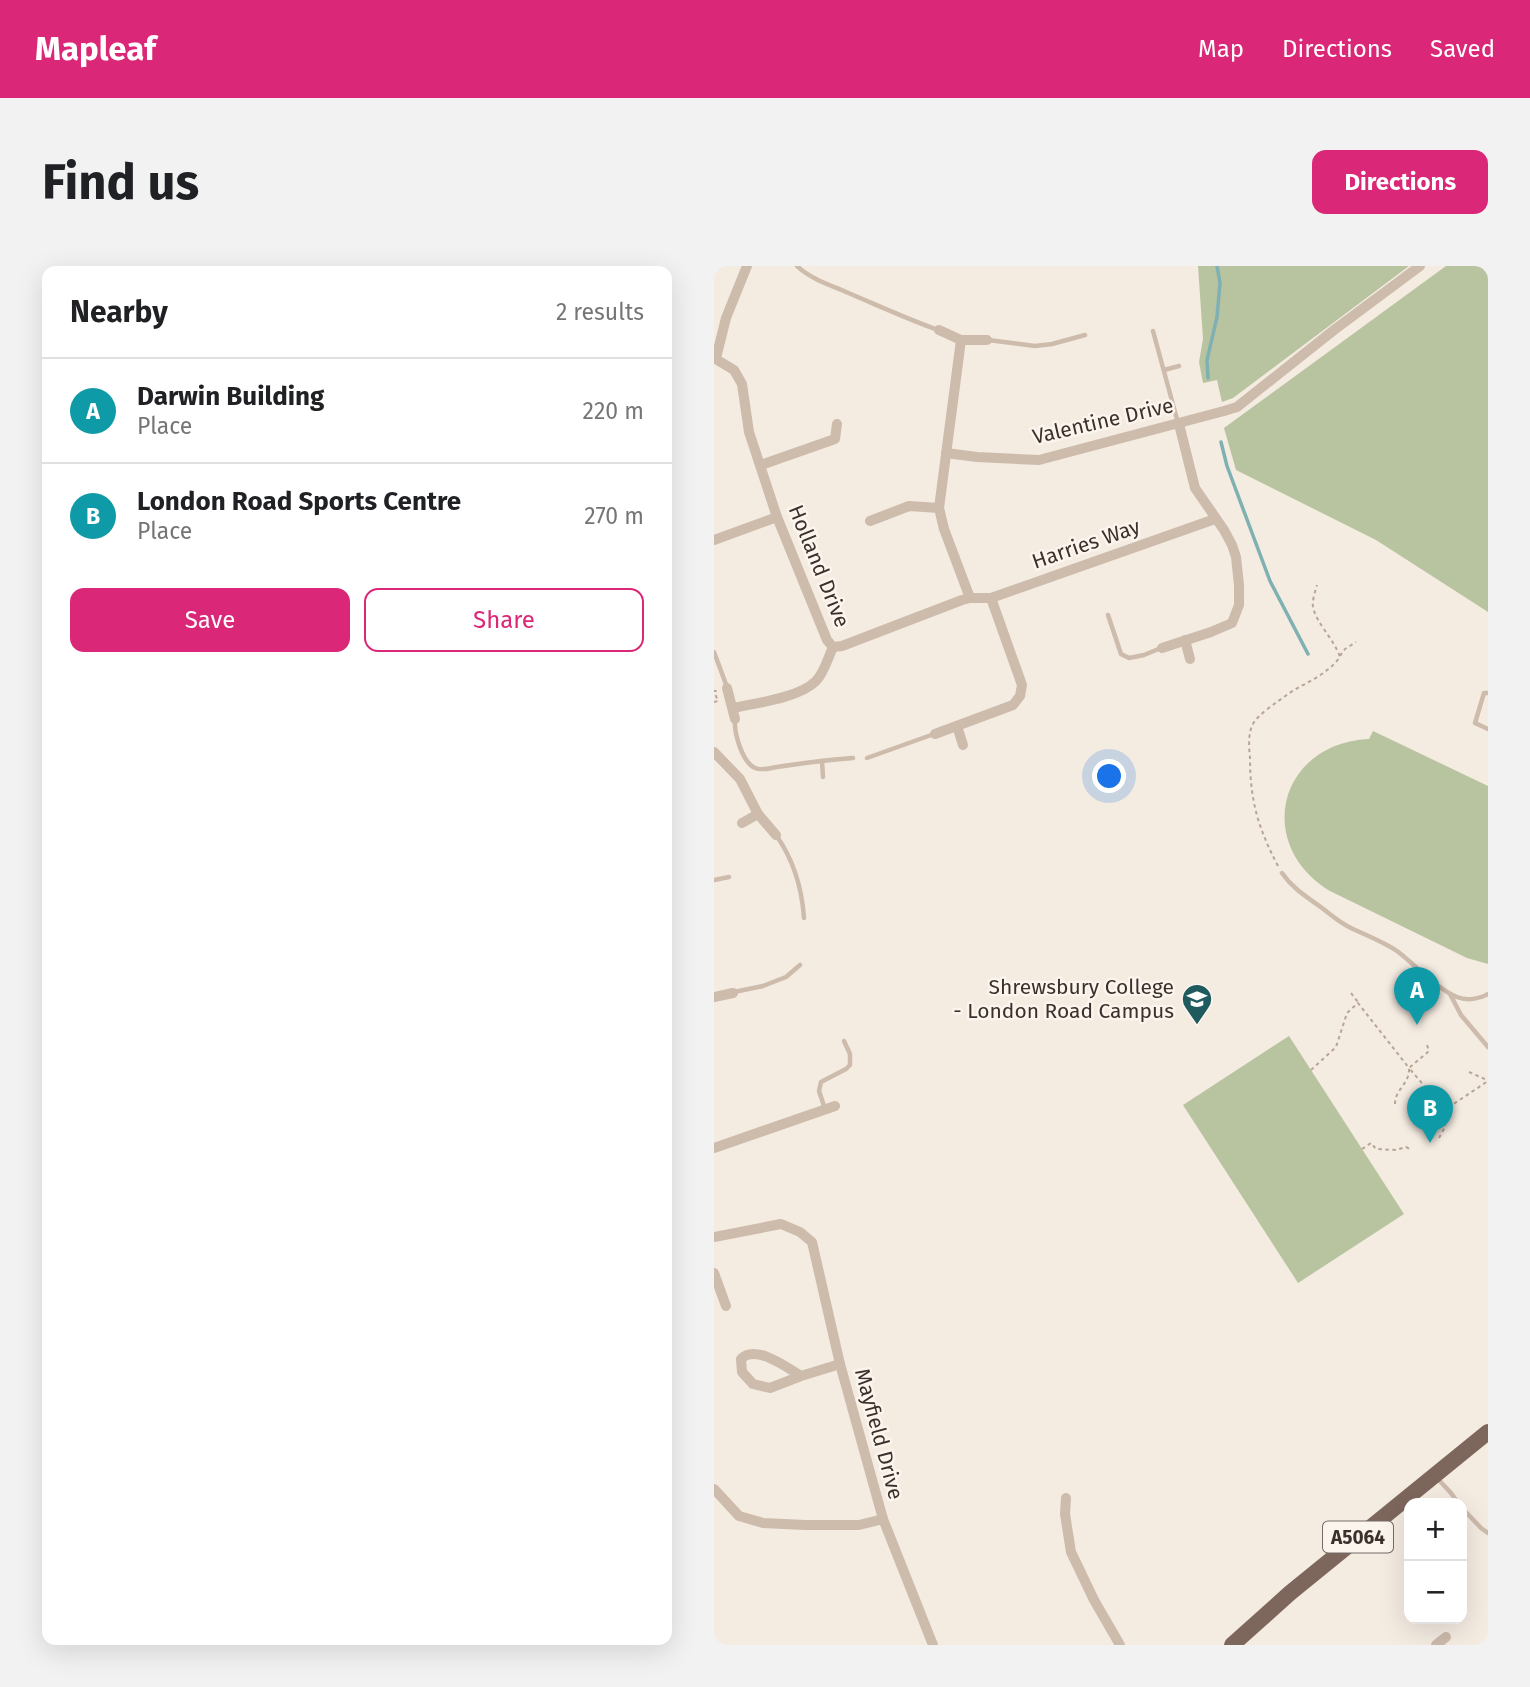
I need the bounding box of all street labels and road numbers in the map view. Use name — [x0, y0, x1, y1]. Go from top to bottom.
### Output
street label: Valentine Drive — [1030, 392, 1176, 450]
street label: Holland Drive — [783, 501, 855, 631]
street label: Harries Way — [1028, 513, 1144, 575]
street label: Mayfield Drive — [849, 1366, 909, 1502]
road number: A5064 — [1323, 1522, 1393, 1553]

